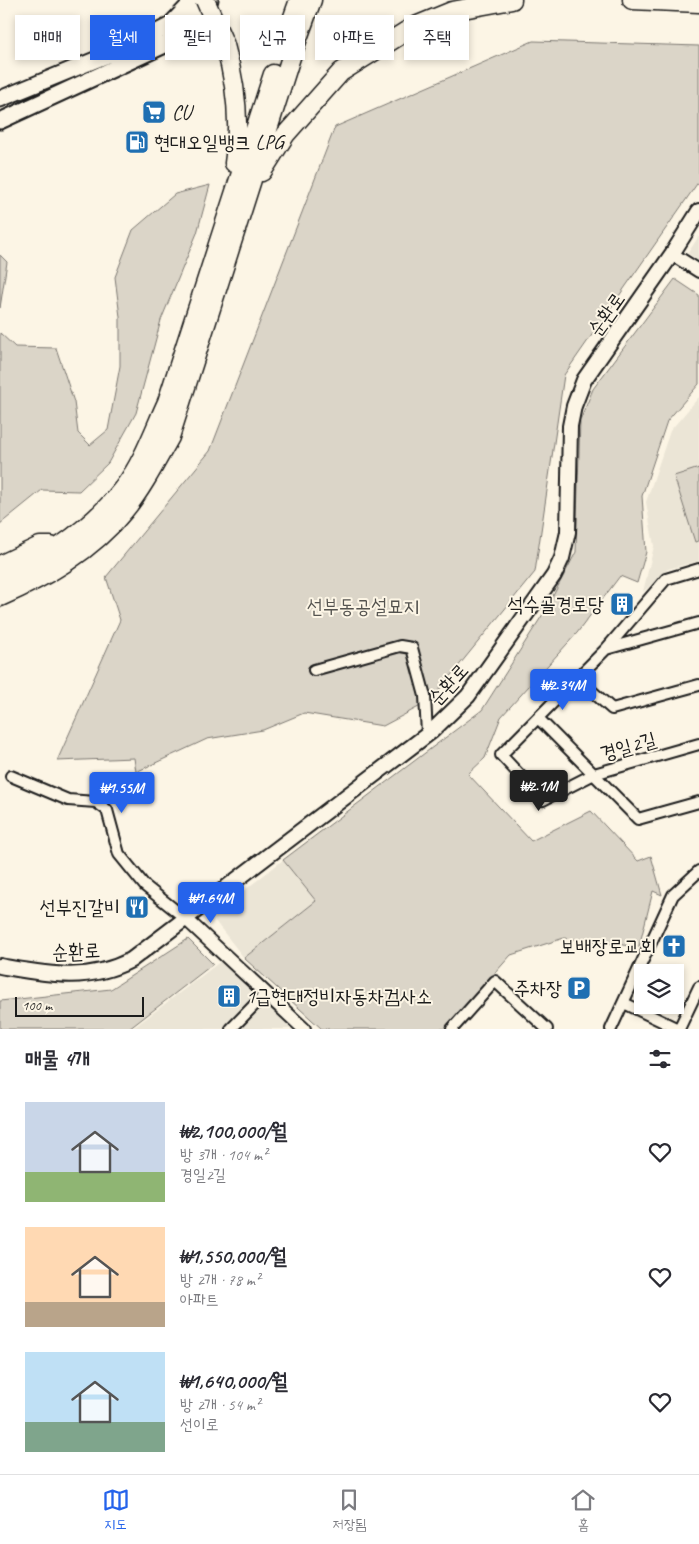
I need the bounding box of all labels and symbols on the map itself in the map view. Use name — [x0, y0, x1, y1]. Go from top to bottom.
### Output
supermarket icon: CU — [141, 99, 167, 125]
place label: CU — [172, 100, 194, 125]
fuel station icon: 현대오일뱅크 LPG — [124, 129, 150, 155]
place label: 현대오일뱅크 LPG — [154, 130, 286, 155]
street label: 순환로 — [582, 287, 630, 341]
building icon: 석수골경로당 — [609, 591, 635, 617]
place label: 석수골경로당 — [507, 592, 604, 617]
park label: 선부동공설묘지 — [307, 594, 419, 619]
street label: 순환로 — [423, 658, 474, 711]
pin: ₩2.34M — [522, 668, 604, 711]
street label: 경일2길 — [597, 727, 659, 766]
pin: ₩2.1M — [504, 770, 574, 812]
pin: ₩1.55M — [81, 772, 163, 814]
pin: ₩1.64M — [170, 882, 252, 924]
restaurant icon: 선부진갈비 — [124, 894, 150, 920]
place label: 선부진갈비 — [40, 895, 120, 920]
church icon: 보배장로교회 — [661, 933, 687, 959]
place label: 보배장로교회 — [559, 934, 656, 959]
street label: 순환로 — [51, 938, 101, 965]
parking icon: 주차장 — [566, 975, 592, 1001]
place label: 주차장 — [514, 976, 562, 1001]
building icon: 1급현대정비자동차검사소 — [216, 983, 242, 1009]
place label: 1급현대정비자동차검사소 — [246, 984, 432, 1009]
scale bar — [15, 994, 144, 1017]

